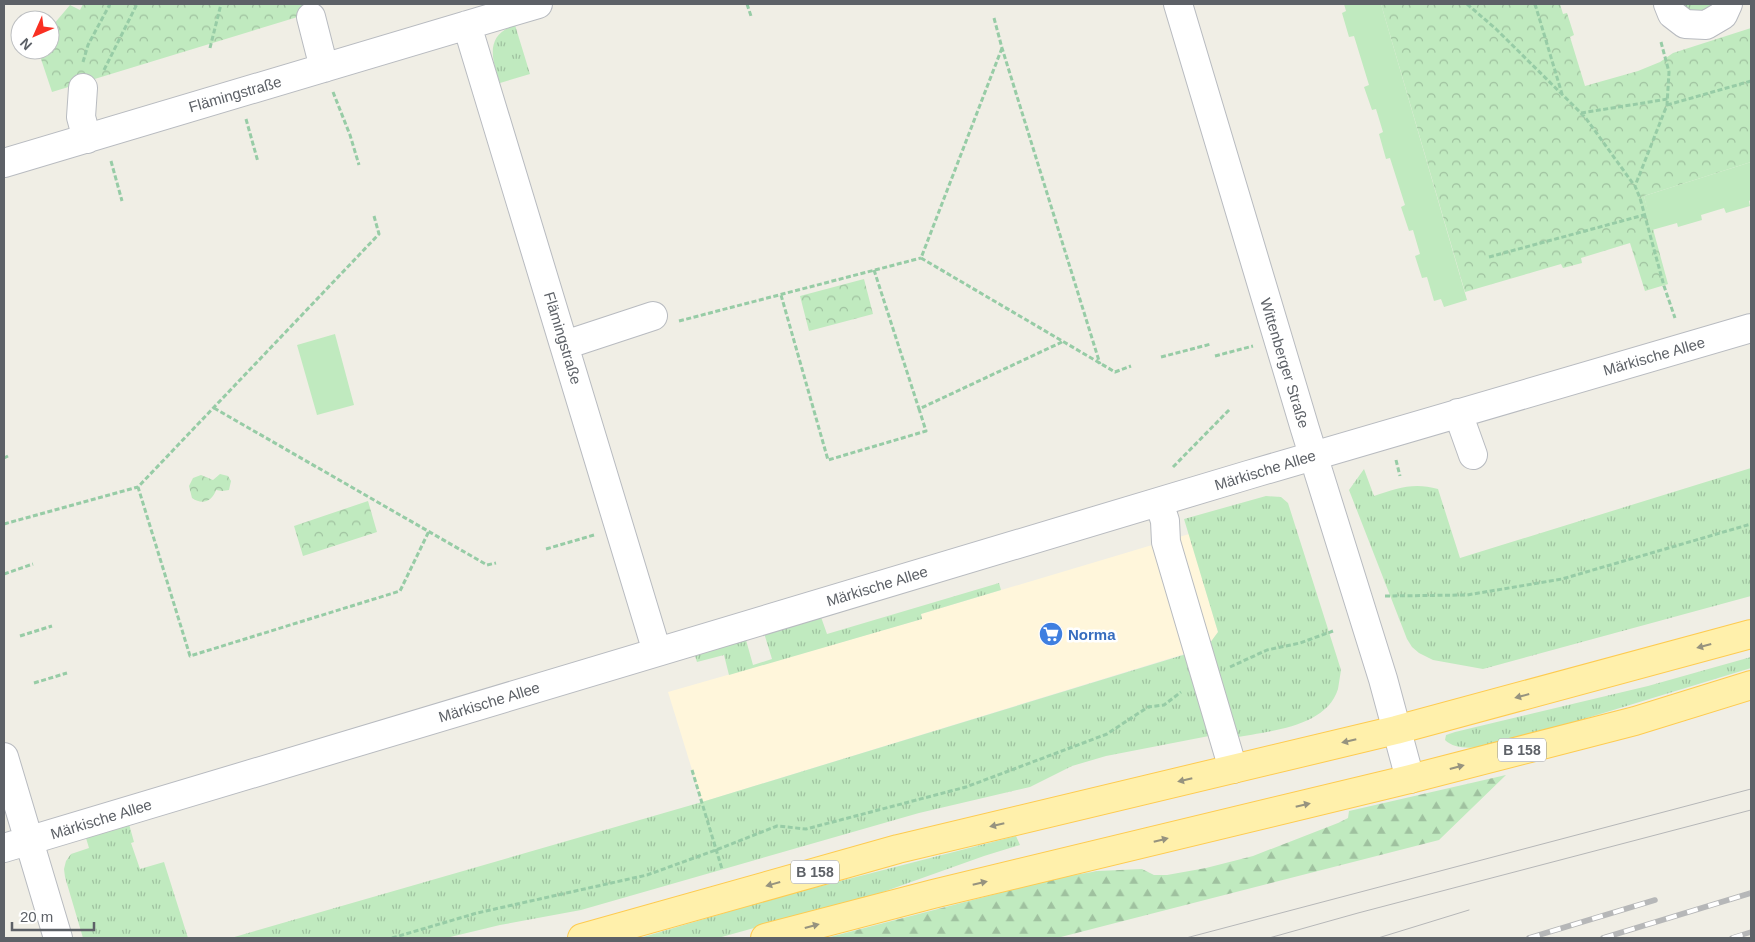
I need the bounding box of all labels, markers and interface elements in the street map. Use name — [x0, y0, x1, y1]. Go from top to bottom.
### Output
north arrow — [10, 10, 60, 60]
text: N — [17, 35, 35, 53]
street label: Flämingstraße — [187, 73, 283, 115]
street label: Flämingstraße — [541, 290, 585, 386]
street label: Wittenberger Straße — [1257, 296, 1313, 430]
street label: Märkische Allee — [1601, 333, 1707, 379]
street label: Märkische Allee — [1212, 447, 1318, 493]
street label: Märkische Allee — [824, 563, 930, 609]
supermarket icon: Norma — [1038, 621, 1064, 647]
place label: Norma — [1068, 626, 1116, 643]
one-way arrow — [1697, 643, 1712, 651]
street label: Märkische Allee — [436, 679, 542, 725]
one-way arrow — [1514, 692, 1529, 700]
one-way arrow — [1341, 737, 1356, 745]
road number: B 158 — [1498, 738, 1546, 762]
one-way arrow — [1449, 763, 1464, 771]
one-way arrow — [1178, 776, 1193, 784]
street label: Märkische Allee — [48, 796, 154, 842]
one-way arrow — [1296, 801, 1311, 809]
one-way arrow — [990, 821, 1005, 829]
one-way arrow — [1153, 836, 1168, 844]
road number: B 158 — [791, 860, 839, 884]
one-way arrow — [973, 879, 988, 887]
one-way arrow — [765, 881, 780, 889]
scale bar — [12, 900, 95, 932]
text: 20 m — [20, 908, 53, 925]
one-way arrow — [805, 921, 820, 929]

